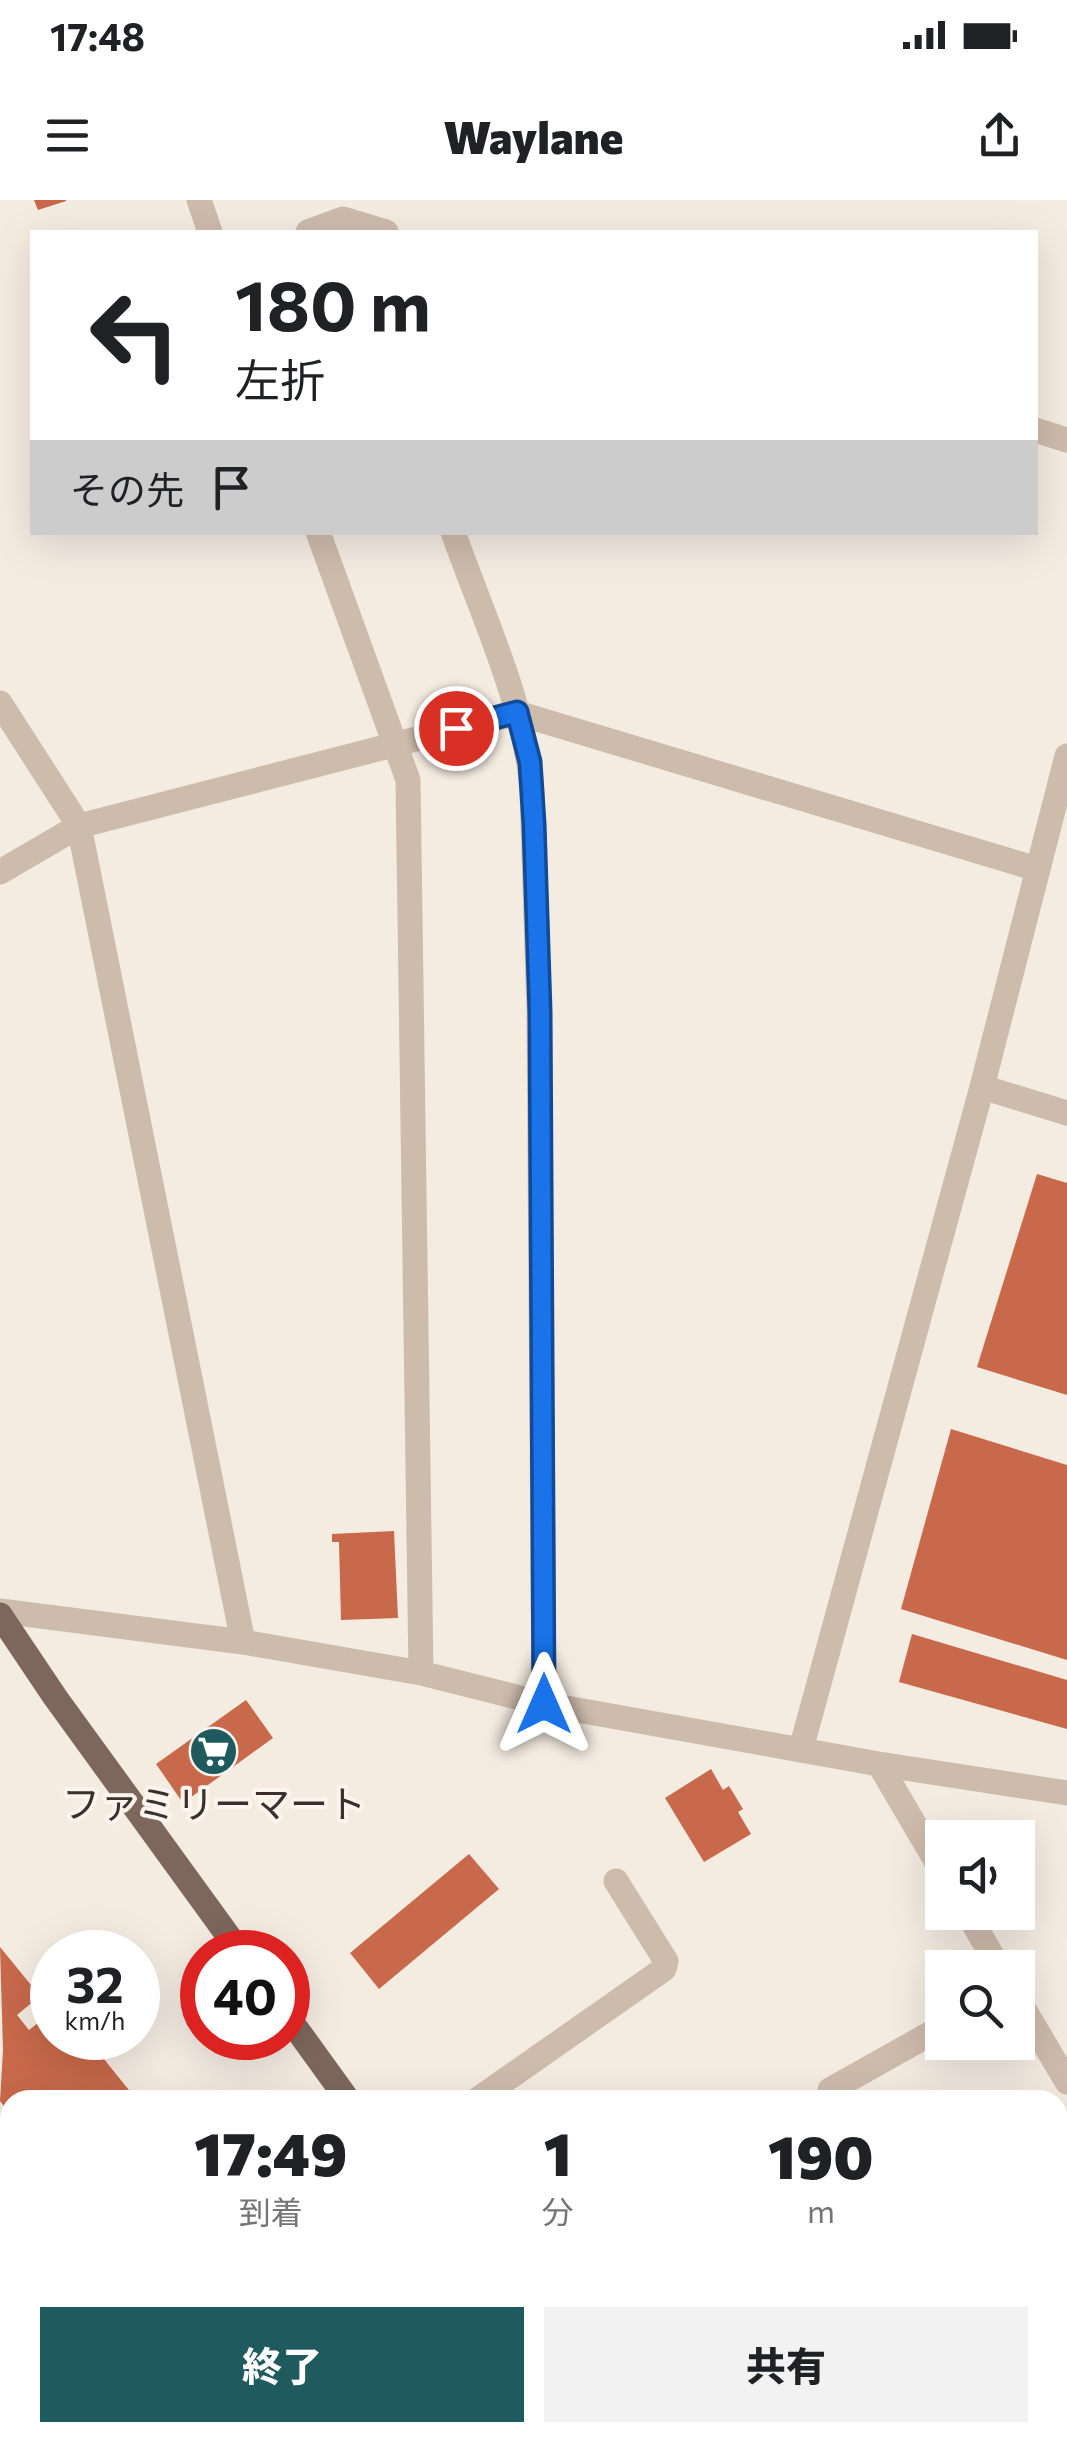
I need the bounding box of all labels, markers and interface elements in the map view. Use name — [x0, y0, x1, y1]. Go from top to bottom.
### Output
text: 17:48 — [50, 12, 145, 59]
icon: menu — [40, 108, 95, 163]
text: Waylane — [444, 108, 623, 163]
icon: share — [972, 108, 1027, 163]
text: 180 m — [235, 260, 431, 345]
icon: left — [70, 270, 200, 400]
text: 左折 — [235, 351, 325, 406]
icon: arrive — [204, 460, 259, 515]
text: その先 — [70, 465, 184, 512]
pin — [414, 686, 499, 771]
icon: arrive — [429, 701, 484, 756]
position arrow — [492, 1652, 596, 1756]
supermarket icon: ファミリーマート — [188, 1725, 240, 1777]
place label: ファミリーマート — [62, 1779, 366, 1826]
map controls — [925, 1820, 1035, 2060]
button: sound — [925, 1820, 1035, 1930]
speed limit sign: 40 — [180, 1930, 310, 2060]
button: search — [925, 1950, 1035, 2060]
text: 32 — [66, 1952, 124, 2013]
text: km/h — [65, 2005, 125, 2035]
text: 17:49 — [194, 2115, 347, 2188]
text: 1 — [544, 2115, 572, 2188]
text: 190 — [768, 2118, 874, 2191]
text: m — [807, 2190, 835, 2230]
text: 到着 — [239, 2191, 303, 2231]
text: 分 — [542, 2191, 574, 2231]
button: 終了 — [40, 2307, 524, 2422]
button: 共有 — [544, 2307, 1028, 2422]

